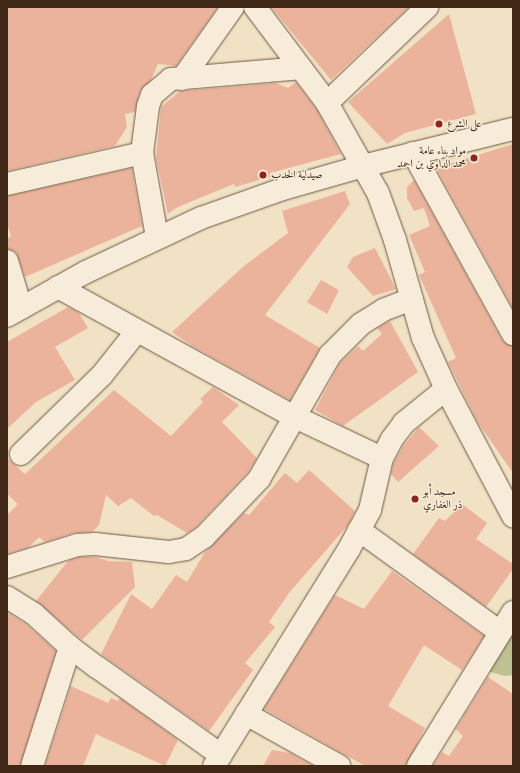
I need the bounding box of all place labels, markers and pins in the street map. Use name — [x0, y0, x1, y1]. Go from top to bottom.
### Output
place label: على الشرع — [447, 117, 482, 131]
marker: على الشرع — [434, 119, 444, 129]
place label: مواد بناء عامة محمد الداوي بن احمد — [397, 145, 466, 171]
marker: مواد بناء عامة محمد الداوي بن احمد — [469, 153, 479, 163]
place label: صيدلية الحدب — [271, 168, 322, 182]
marker: صيدلية الحدب — [258, 170, 268, 180]
place label: مسجد أبو ذر الغفاري — [423, 486, 463, 512]
marker: مسجد أبو ذر الغفاري — [410, 494, 420, 504]

